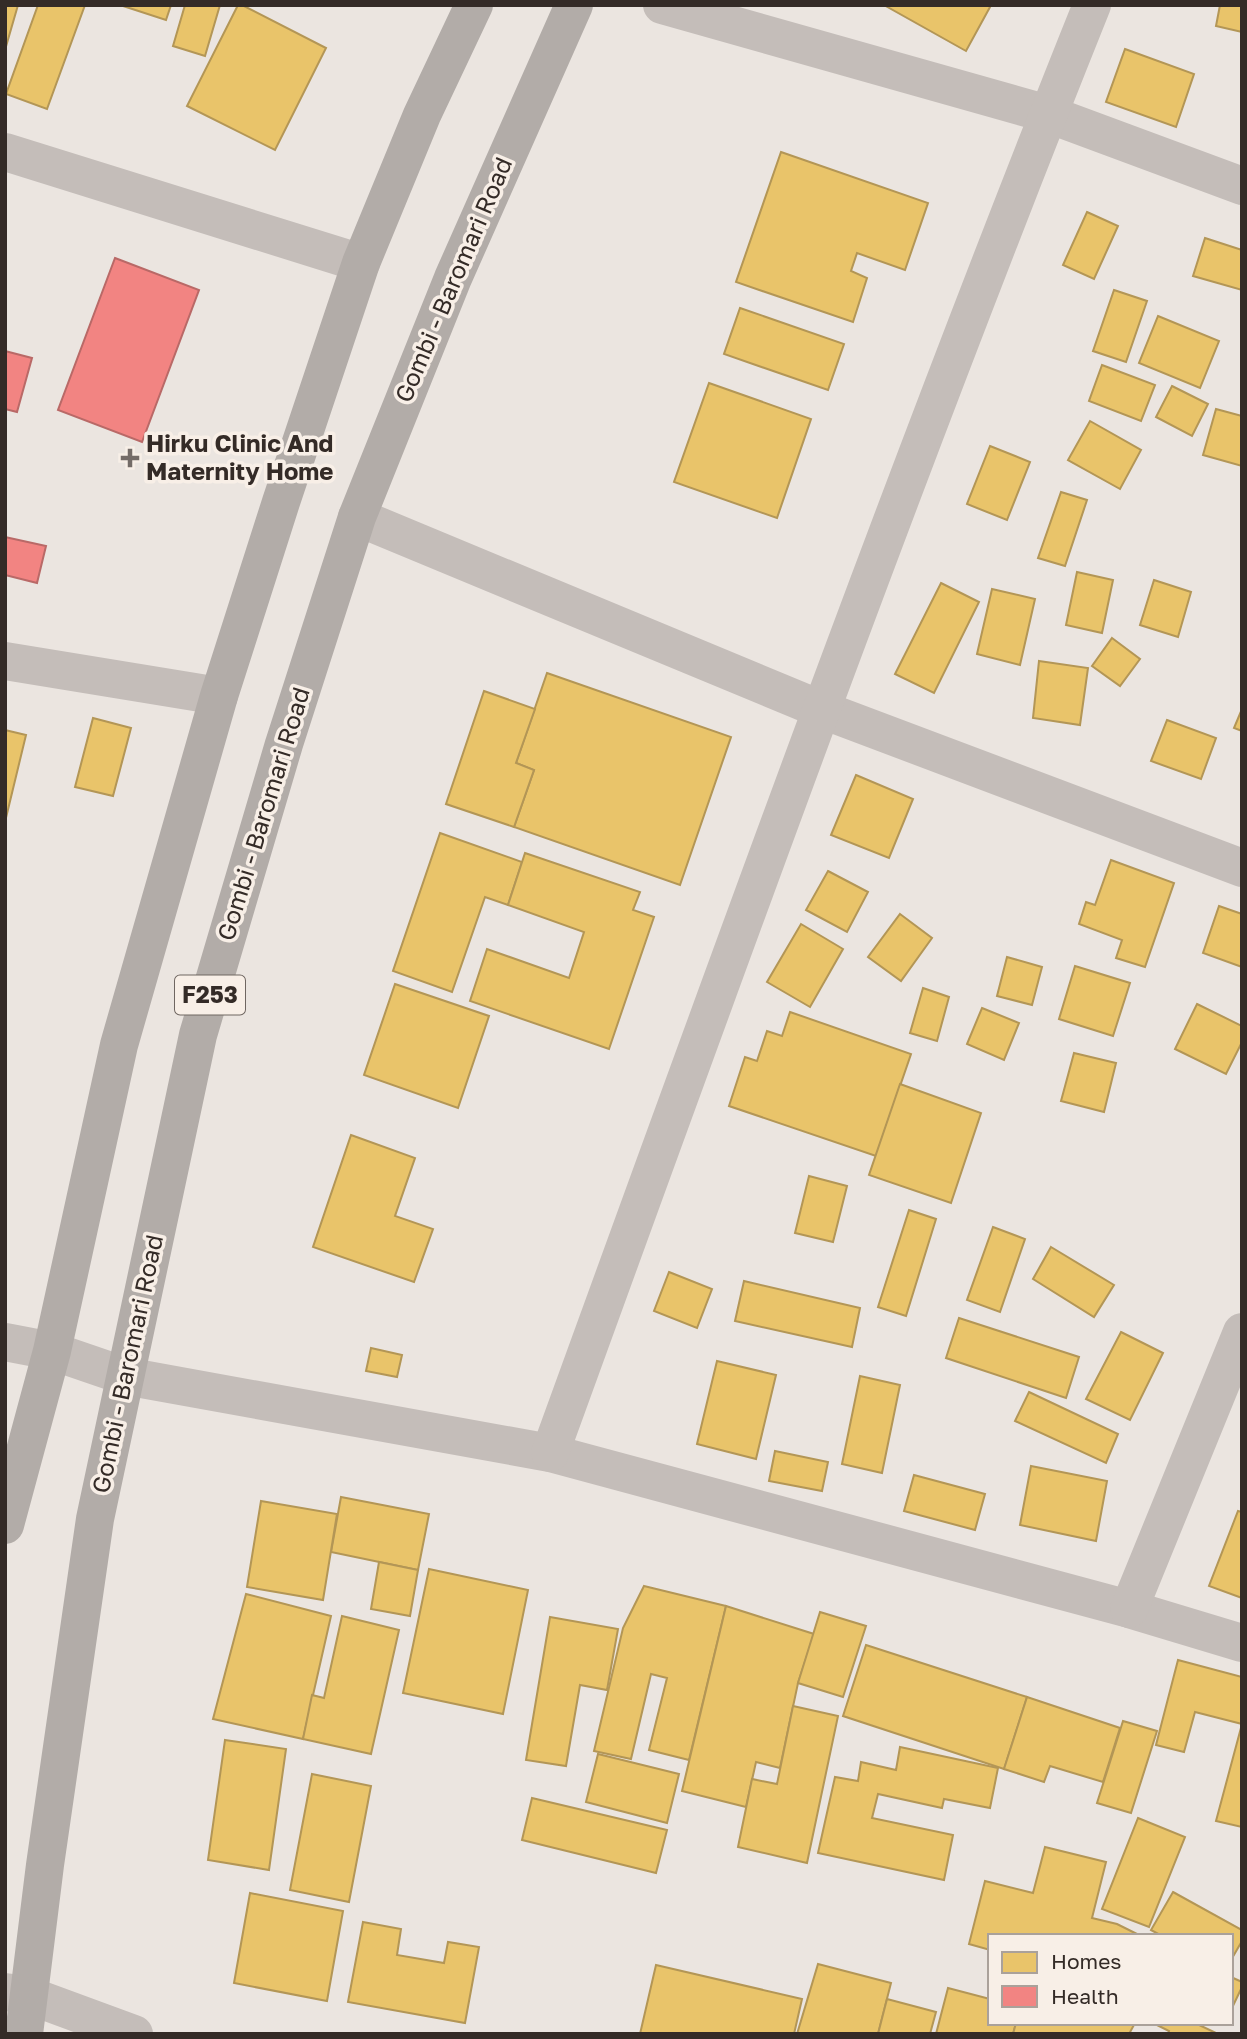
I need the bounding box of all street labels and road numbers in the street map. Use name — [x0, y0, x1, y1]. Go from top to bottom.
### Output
street label: Gombi - Baromari Road — [388, 153, 517, 406]
street label: Gombi - Baromari Road — [210, 683, 315, 944]
road number: F253 — [175, 976, 245, 1014]
street label: Gombi - Baromari Road — [85, 1232, 168, 1496]

